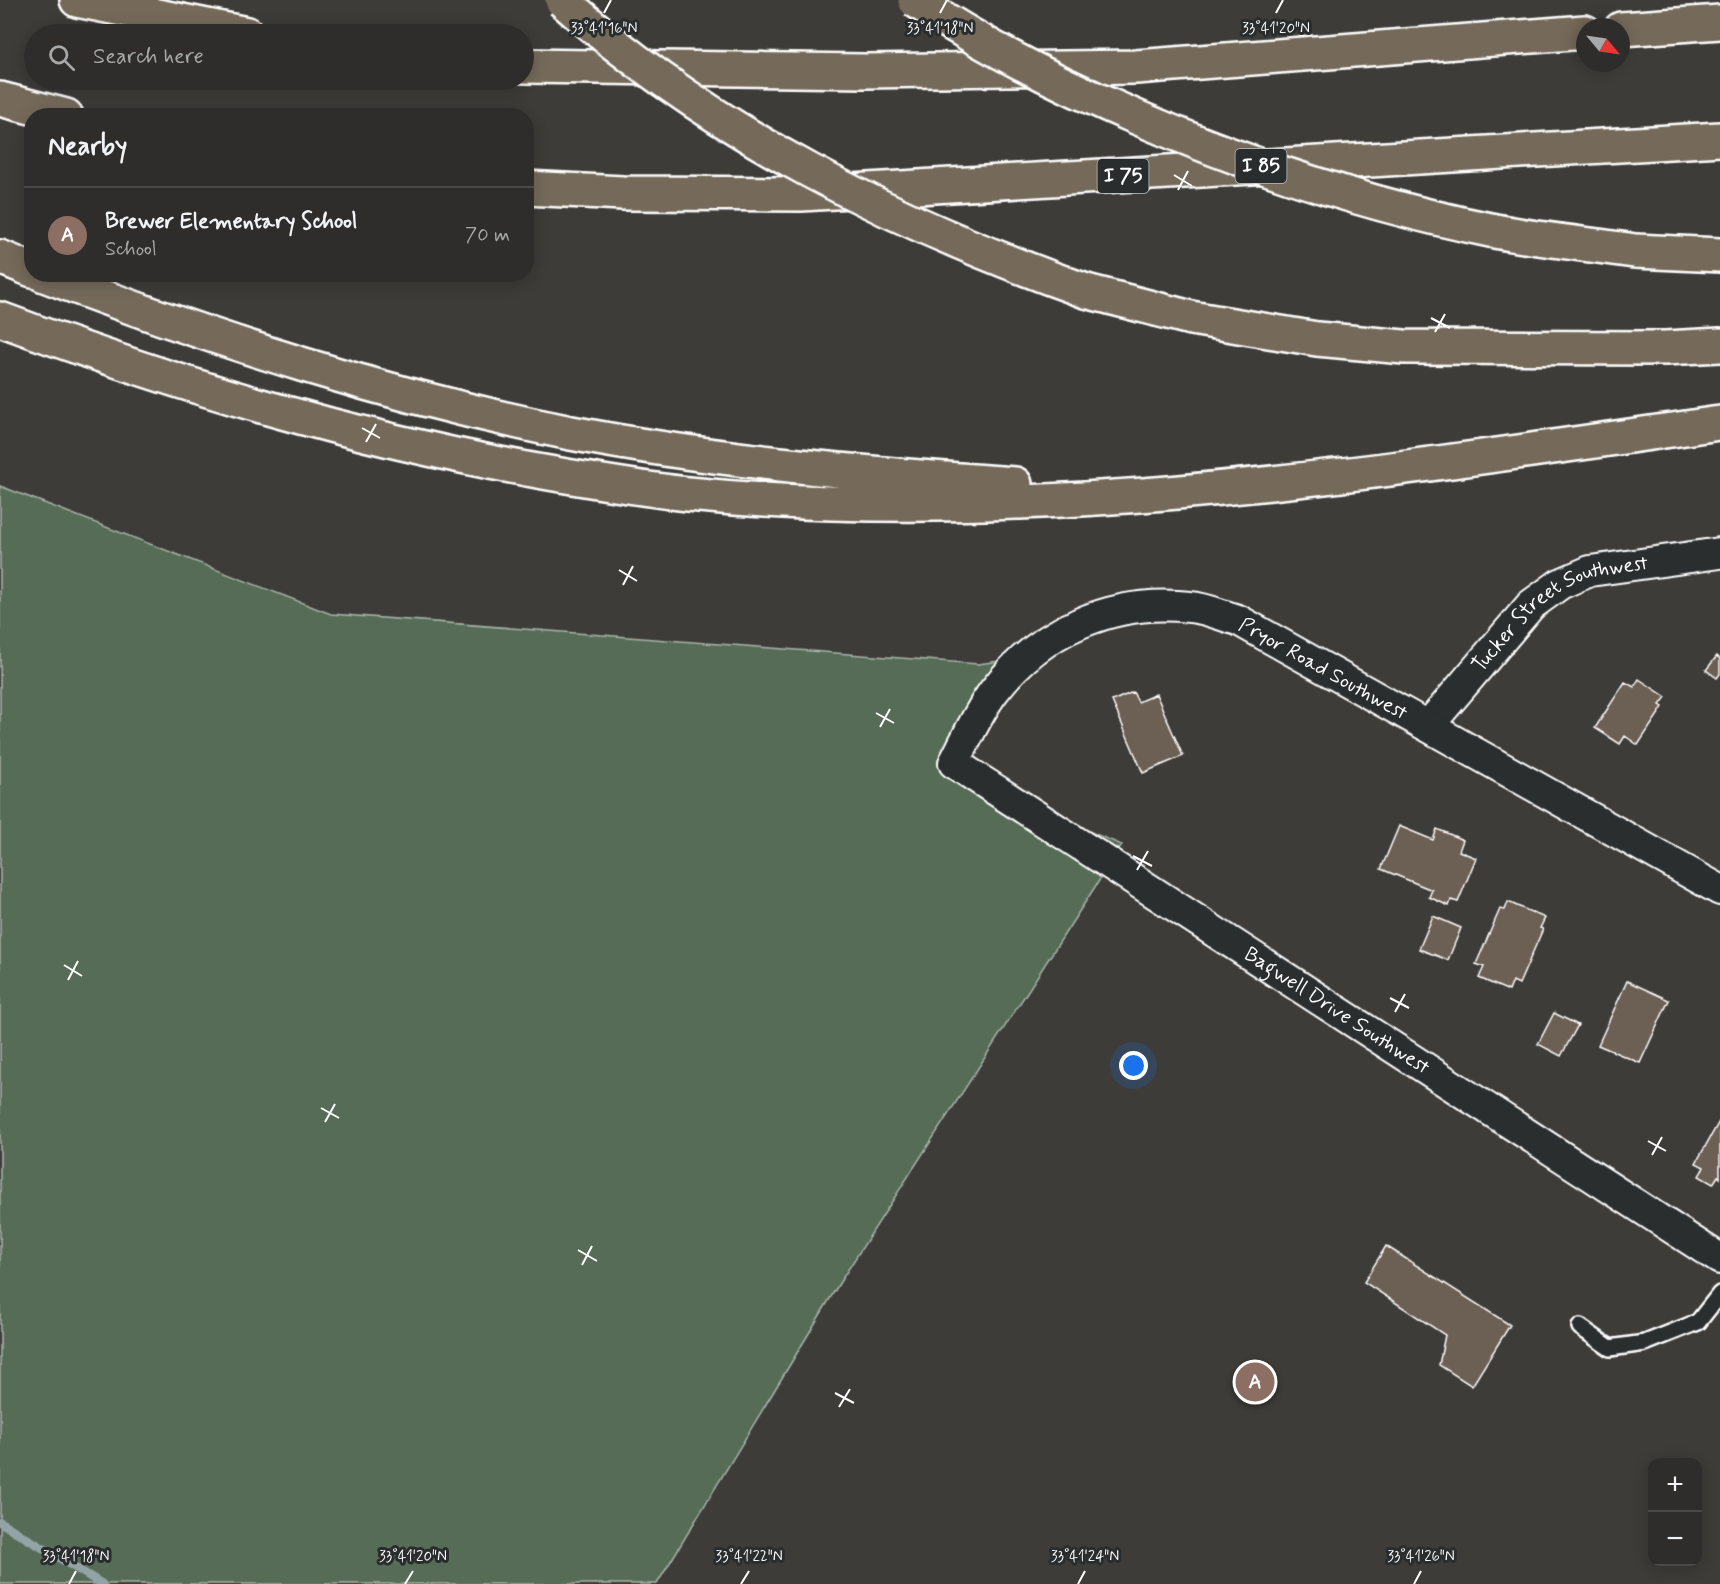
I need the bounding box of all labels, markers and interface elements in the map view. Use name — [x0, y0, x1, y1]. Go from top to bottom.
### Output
north arrow — [1576, 18, 1630, 72]
text: 33°41'16"N — [570, 19, 638, 39]
text: 33°41'18"N — [907, 19, 973, 39]
text: 33°41'20"N — [1242, 19, 1310, 39]
search box — [24, 24, 534, 90]
icon: search — [45, 41, 78, 74]
text: Search here — [93, 43, 204, 71]
text: Nearby — [48, 130, 127, 164]
road number: I 85 — [1236, 149, 1286, 183]
road number: I 75 — [1098, 159, 1148, 193]
text: Brewer Elementary School — [105, 208, 357, 236]
text: A — [61, 222, 74, 249]
text: 70 m — [465, 222, 510, 249]
text: School — [105, 236, 157, 263]
street label: Tucker Street Southwest — [1466, 549, 1650, 678]
street label: Pryor Road Southwest — [1234, 611, 1413, 727]
street label: Bagwell Drive Southwest — [1238, 940, 1436, 1082]
your location — [1119, 1051, 1148, 1080]
pin: A — [1236, 1360, 1274, 1404]
map controls — [1648, 1458, 1702, 1566]
button: + — [1648, 1458, 1702, 1512]
button: − — [1648, 1512, 1702, 1566]
text: 33°41'18"N — [43, 1547, 109, 1567]
text: 33°41'20"N — [379, 1547, 447, 1567]
text: 33°41'22"N — [715, 1547, 783, 1567]
text: 33°41'24"N — [1051, 1547, 1119, 1567]
text: 33°41'26"N — [1387, 1547, 1455, 1567]

